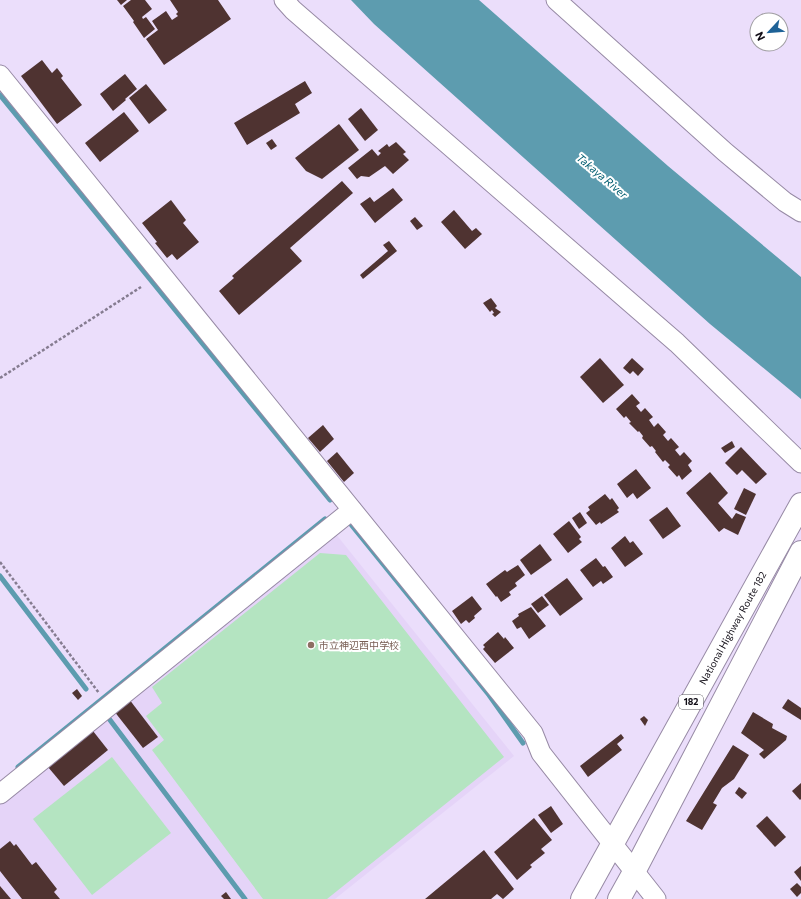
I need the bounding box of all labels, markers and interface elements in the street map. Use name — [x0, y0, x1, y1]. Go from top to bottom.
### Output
north arrow — [749, 12, 789, 52]
text: N — [752, 30, 767, 43]
water label: Takaya River — [574, 150, 631, 201]
street label: National Highway Route 182 — [696, 569, 769, 686]
place label: 市立神辺西中学校 — [319, 639, 399, 651]
marker: 市立神辺西中学校 — [306, 640, 316, 650]
road number: 182 — [679, 695, 703, 709]

